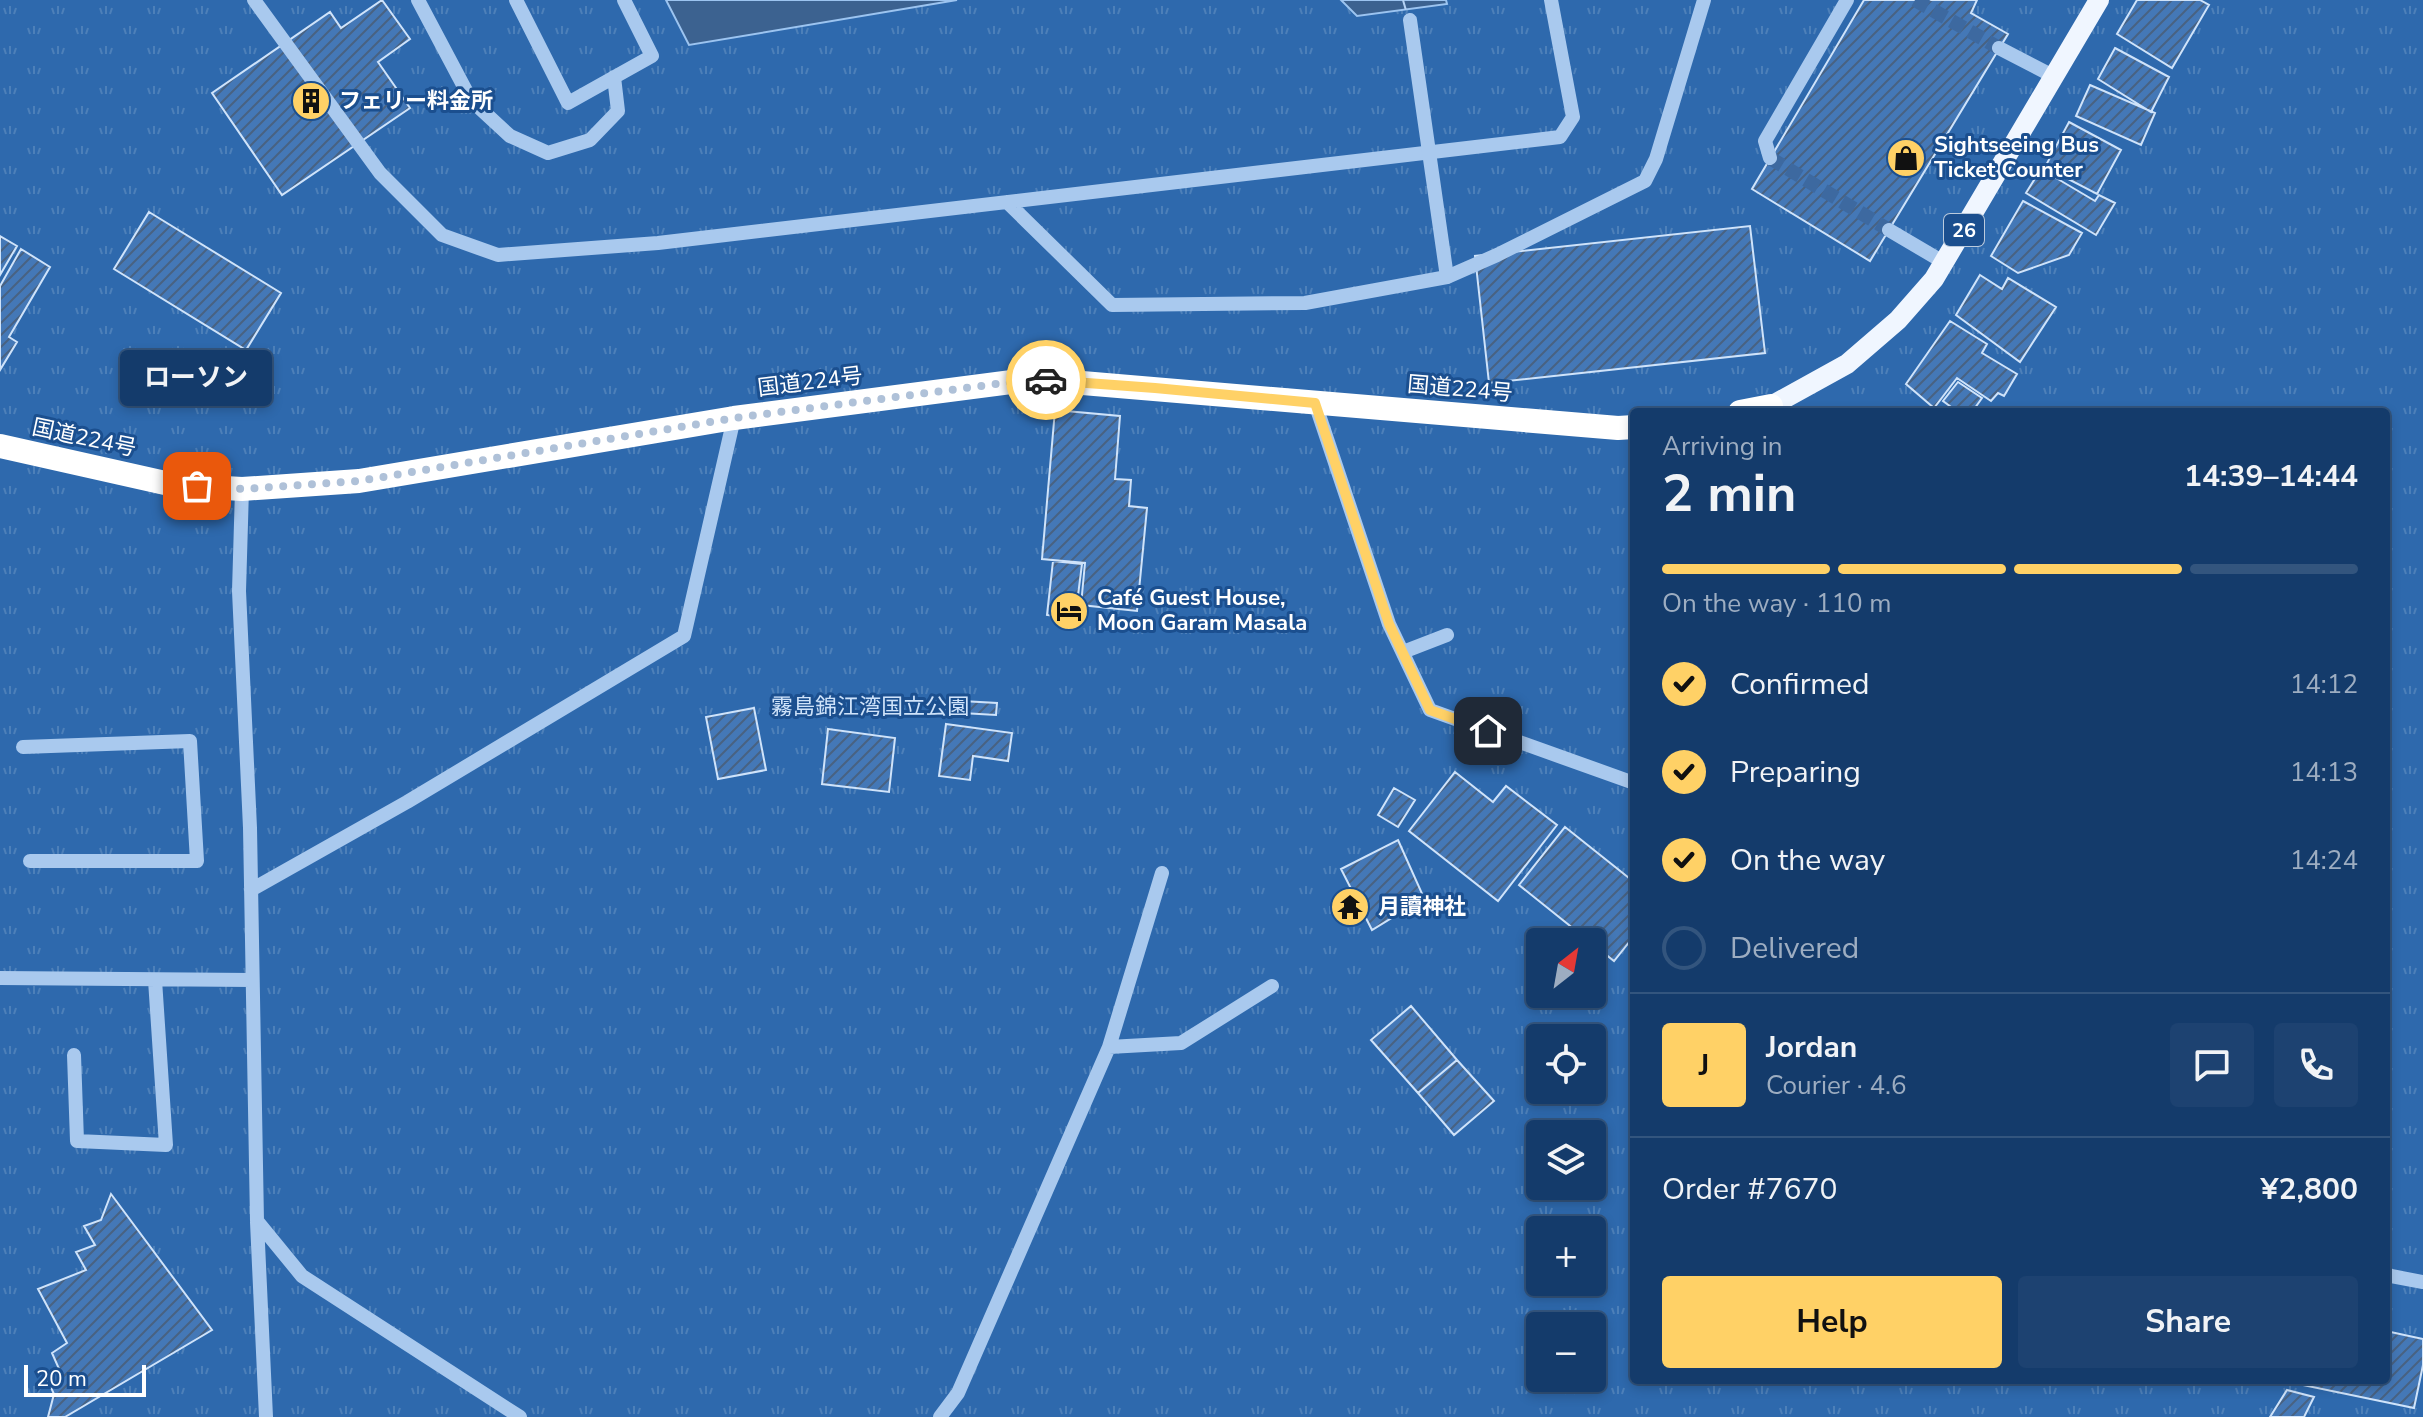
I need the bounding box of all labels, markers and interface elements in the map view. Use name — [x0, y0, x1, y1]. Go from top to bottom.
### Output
building icon: フェリー料金所 — [290, 80, 332, 122]
place label: フェリー料金所 — [339, 86, 493, 116]
place label: Sightseeing Bus Ticket Counter — [1934, 130, 2099, 185]
shop icon: Sightseeing Bus Ticket Counter — [1885, 137, 1927, 179]
road number: 26 — [1944, 214, 1984, 246]
courier — [1006, 340, 1086, 420]
callout: ローソン — [121, 350, 273, 406]
icon: car — [1024, 358, 1068, 402]
text: ローソン — [144, 360, 248, 395]
street label: 国道224号 — [756, 361, 864, 403]
street label: 国道224号 — [1406, 369, 1514, 409]
street label: 国道224号 — [29, 412, 139, 464]
text: Arriving in — [1662, 429, 1783, 464]
pin — [163, 452, 231, 520]
text: 14:39–14:44 — [2184, 456, 2358, 497]
text: 2 min — [1662, 458, 1797, 529]
icon: bag — [175, 464, 219, 508]
place label: Café Guest House, Moon Garam Masala — [1097, 583, 1307, 638]
text: On the way · 110 m — [1662, 586, 1891, 621]
hotel icon: Café Guest House, Moon Garam Masala — [1048, 590, 1090, 632]
icon: check — [1662, 662, 1706, 706]
text: Confirmed — [1730, 664, 1870, 705]
text: 14:12 — [2290, 667, 2358, 702]
park label: 霧島錦江湾国立公園 — [771, 692, 969, 722]
pin — [1454, 697, 1522, 765]
icon: home — [1466, 709, 1510, 753]
icon: check — [1662, 750, 1706, 794]
text: Preparing — [1730, 752, 1861, 793]
text: 14:13 — [2290, 755, 2358, 790]
icon: check — [1662, 838, 1706, 882]
text: On the way — [1730, 840, 1885, 881]
text: 14:24 — [2290, 843, 2358, 878]
temple icon: 月讀神社 — [1329, 886, 1371, 928]
place label: 月讀神社 — [1378, 892, 1466, 922]
north arrow — [1526, 928, 1606, 1008]
map controls — [1526, 928, 1606, 1392]
text: Delivered — [1730, 928, 1859, 969]
button: chat — [2170, 1023, 2254, 1107]
button: phone — [2274, 1023, 2358, 1107]
button: locate — [1526, 1024, 1606, 1104]
text: Jordan — [1766, 1027, 1857, 1068]
text: J — [1699, 1045, 1709, 1086]
text: Courier · 4.6 — [1766, 1068, 1907, 1103]
button: layers — [1526, 1120, 1606, 1200]
text: Order #7670 — [1662, 1169, 1837, 1210]
text: ¥2,800 — [2261, 1169, 2358, 1210]
button: + — [1526, 1216, 1606, 1296]
button: Help — [1662, 1276, 2002, 1368]
button: Share — [2018, 1276, 2358, 1368]
button: − — [1526, 1312, 1606, 1392]
scale bar — [24, 1361, 146, 1397]
text: 20 m — [36, 1364, 87, 1394]

